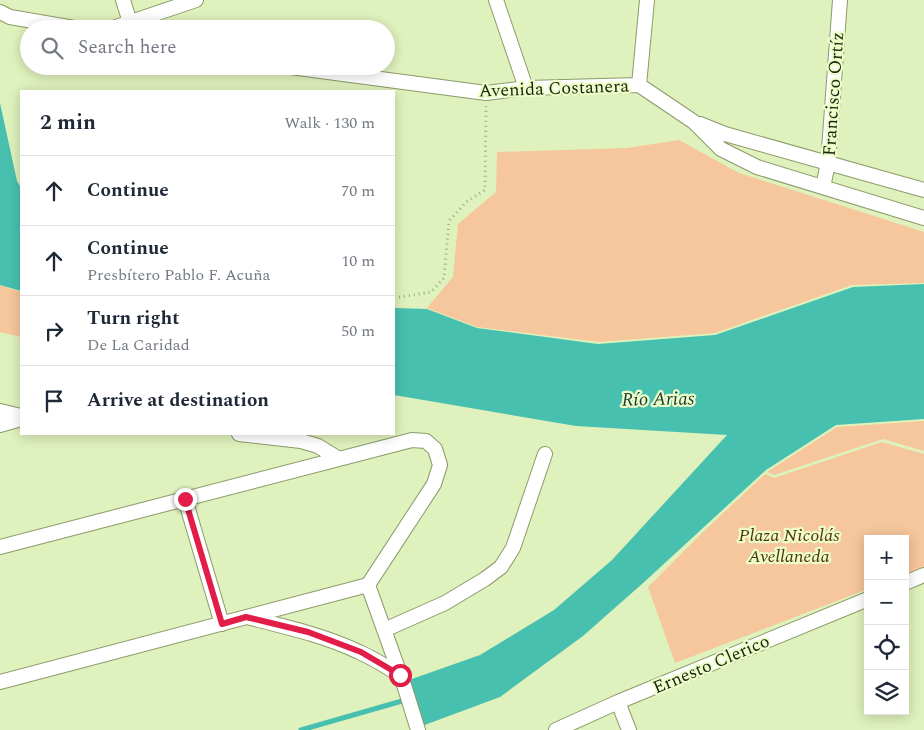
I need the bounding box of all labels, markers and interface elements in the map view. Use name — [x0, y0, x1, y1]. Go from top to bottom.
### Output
search box — [20, 20, 395, 75]
street label: Francisco Ortíz — [816, 31, 851, 157]
text: Search here — [78, 33, 177, 62]
icon: search — [38, 34, 66, 62]
street label: Avenida Costanera — [478, 72, 630, 105]
text: 2 min — [40, 107, 96, 139]
text: Walk · 130 m — [284, 111, 375, 135]
text: Continue — [87, 176, 169, 205]
icon: ahead — [40, 177, 68, 205]
text: 70 m — [341, 179, 375, 203]
text: Continue — [87, 234, 169, 263]
icon: ahead — [40, 247, 68, 275]
text: 10 m — [341, 249, 375, 273]
text: Presbítero Pablo F. Acuña — [87, 263, 270, 287]
text: Turn right — [87, 304, 180, 333]
icon: right — [40, 317, 68, 345]
text: 50 m — [341, 319, 375, 343]
text: De La Caridad — [87, 333, 190, 357]
water label: Río Arias — [621, 384, 695, 415]
text: Arrive at destination — [87, 386, 269, 415]
icon: arrive — [40, 387, 68, 415]
route end — [174, 488, 197, 511]
park label: Plaza Nicolás Avellaneda — [739, 522, 840, 570]
map controls — [864, 535, 909, 715]
button: + — [864, 535, 909, 580]
button: − — [864, 580, 909, 625]
button: locate — [864, 625, 909, 670]
street label: Ernesto Clerico — [649, 628, 774, 701]
route start — [389, 664, 412, 687]
button: layers — [864, 670, 909, 715]

